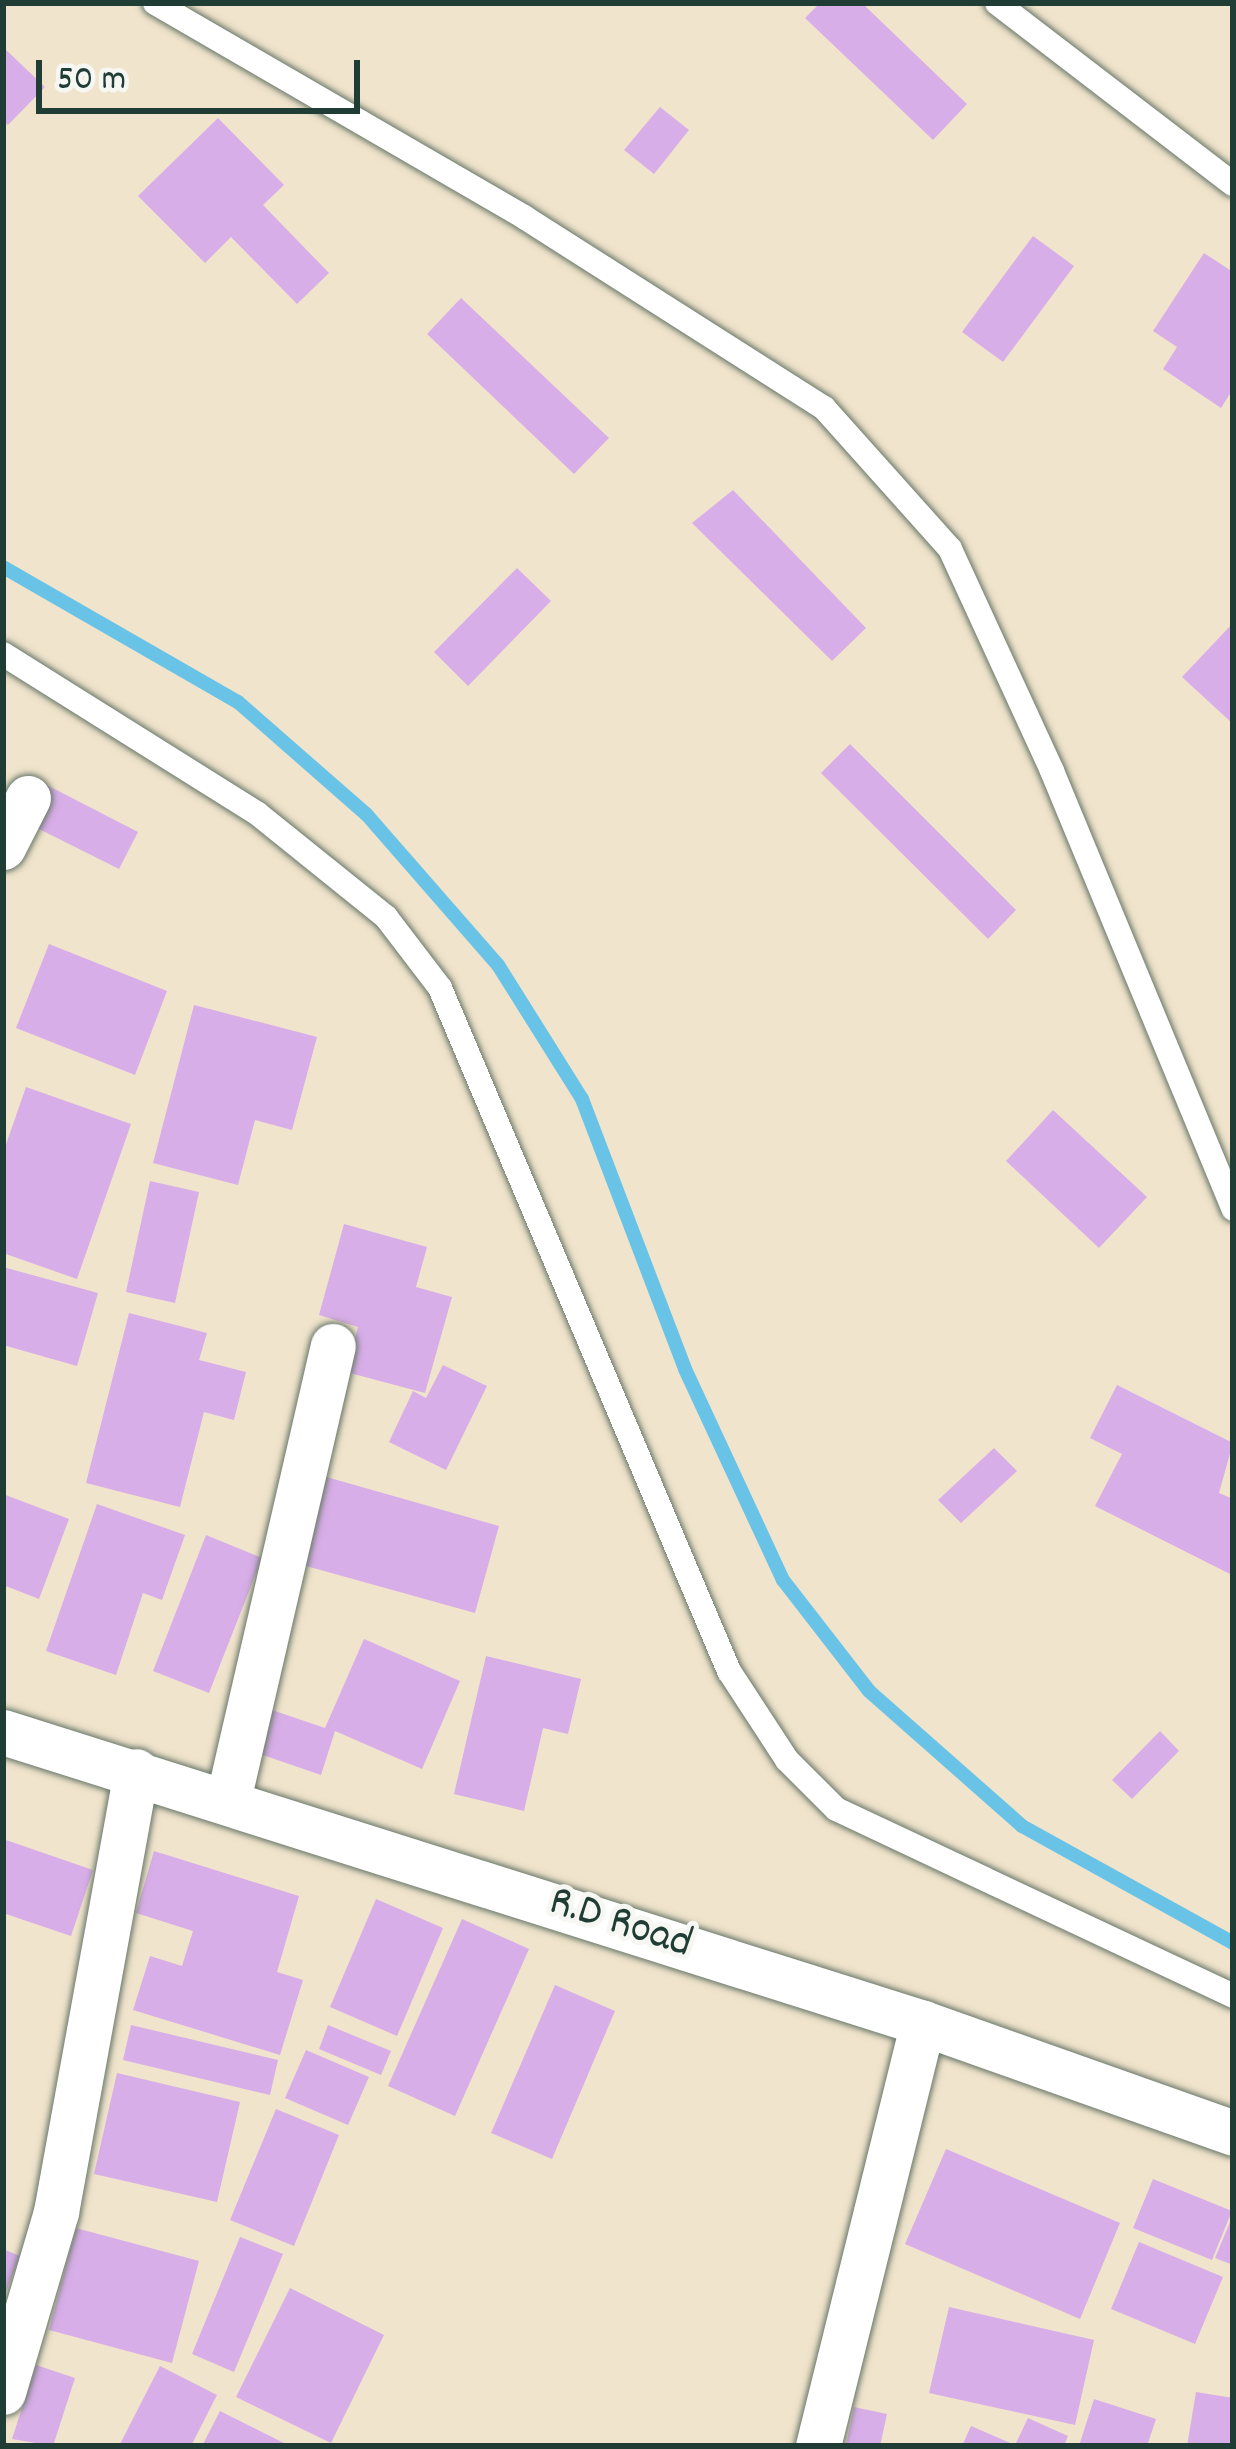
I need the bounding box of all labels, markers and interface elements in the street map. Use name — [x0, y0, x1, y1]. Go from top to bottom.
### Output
scale bar — [42, 36, 366, 110]
text: 50 m — [57, 55, 126, 107]
street label: R.D Road — [542, 1877, 698, 1973]

